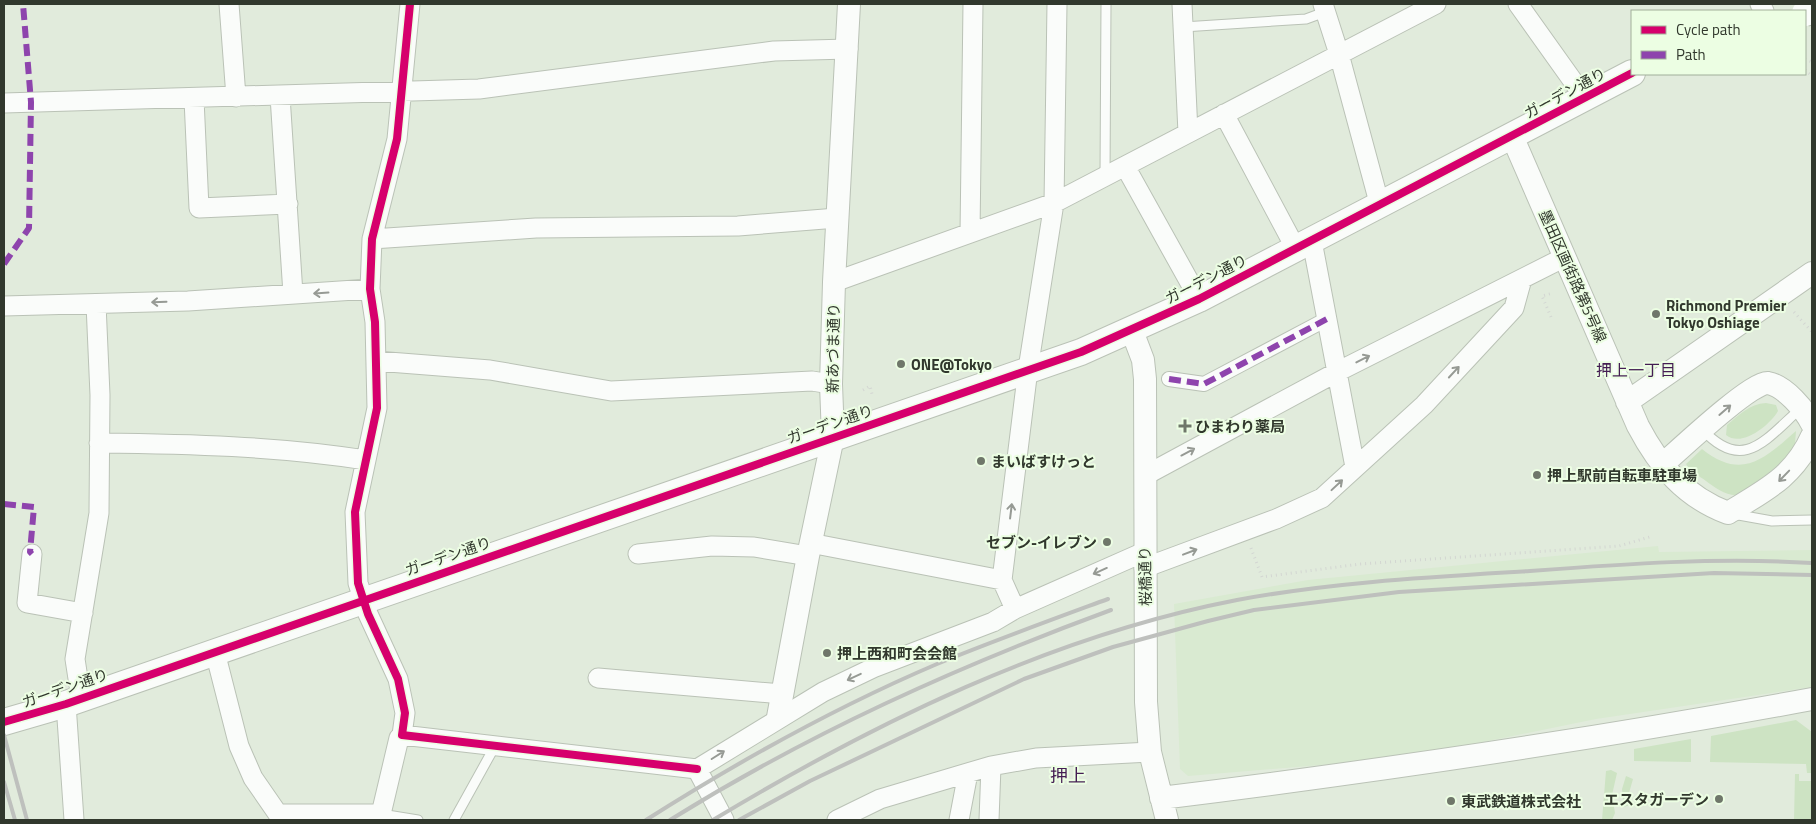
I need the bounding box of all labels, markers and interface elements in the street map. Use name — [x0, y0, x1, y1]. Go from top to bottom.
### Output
legend — [1631, 10, 1806, 75]
text: Cycle path — [1676, 18, 1741, 41]
text: Path — [1676, 43, 1706, 66]
street label: ガーデン通り — [1520, 62, 1610, 124]
street label: 墨田区画街路第5号線 — [1533, 206, 1613, 346]
street label: ガーデン通り — [1161, 248, 1251, 310]
one-way arrow — [313, 288, 329, 297]
place label: Richmond Premier Tokyo Oshiage — [1666, 294, 1787, 334]
one-way arrow — [151, 297, 168, 307]
street label: 新あづま通り — [821, 303, 845, 393]
marker: Richmond Premier Tokyo Oshiage — [1650, 308, 1662, 320]
place label: ONE@Tokyo — [911, 353, 992, 376]
one-way arrow — [1355, 354, 1370, 363]
marker: ONE@Tokyo — [895, 358, 907, 370]
district label: 押上一丁目 — [1596, 358, 1676, 382]
one-way arrow — [1448, 366, 1460, 379]
street label: ガーデン通り — [784, 398, 876, 450]
one-way arrow — [1718, 405, 1731, 416]
place label: ひまわり薬局 — [1195, 415, 1285, 438]
marker: ひまわり薬局 — [1179, 420, 1191, 432]
one-way arrow — [1181, 447, 1196, 457]
place label: まいばすけっと — [991, 450, 1096, 473]
marker: まいばすけっと — [975, 455, 987, 467]
place label: 押上駅前自転車駐車場 — [1547, 464, 1697, 487]
marker: 押上駅前自転車駐車場 — [1531, 469, 1543, 481]
one-way arrow — [1778, 470, 1790, 482]
one-way arrow — [1331, 479, 1343, 491]
one-way arrow — [1006, 503, 1016, 519]
street label: ガーデン通り — [402, 530, 494, 582]
place label: セブン-イレブン — [986, 531, 1097, 554]
marker: セブン-イレブン — [1101, 536, 1113, 548]
street label: 桜橋通り — [1133, 546, 1157, 606]
one-way arrow — [1182, 546, 1197, 556]
one-way arrow — [1093, 567, 1108, 577]
place label: 押上西和町会会館 — [837, 642, 957, 665]
marker: 押上西和町会会館 — [821, 647, 833, 659]
street label: ガーデン通り — [19, 662, 111, 714]
one-way arrow — [847, 673, 862, 683]
one-way arrow — [711, 750, 725, 760]
district label: 押上 — [1050, 762, 1086, 789]
place label: エスタガーデン — [1604, 788, 1709, 811]
place label: 東武鉄道株式会社 — [1461, 790, 1581, 813]
marker: エスタガーデン — [1713, 793, 1725, 805]
marker: 東武鉄道株式会社 — [1445, 795, 1457, 807]

